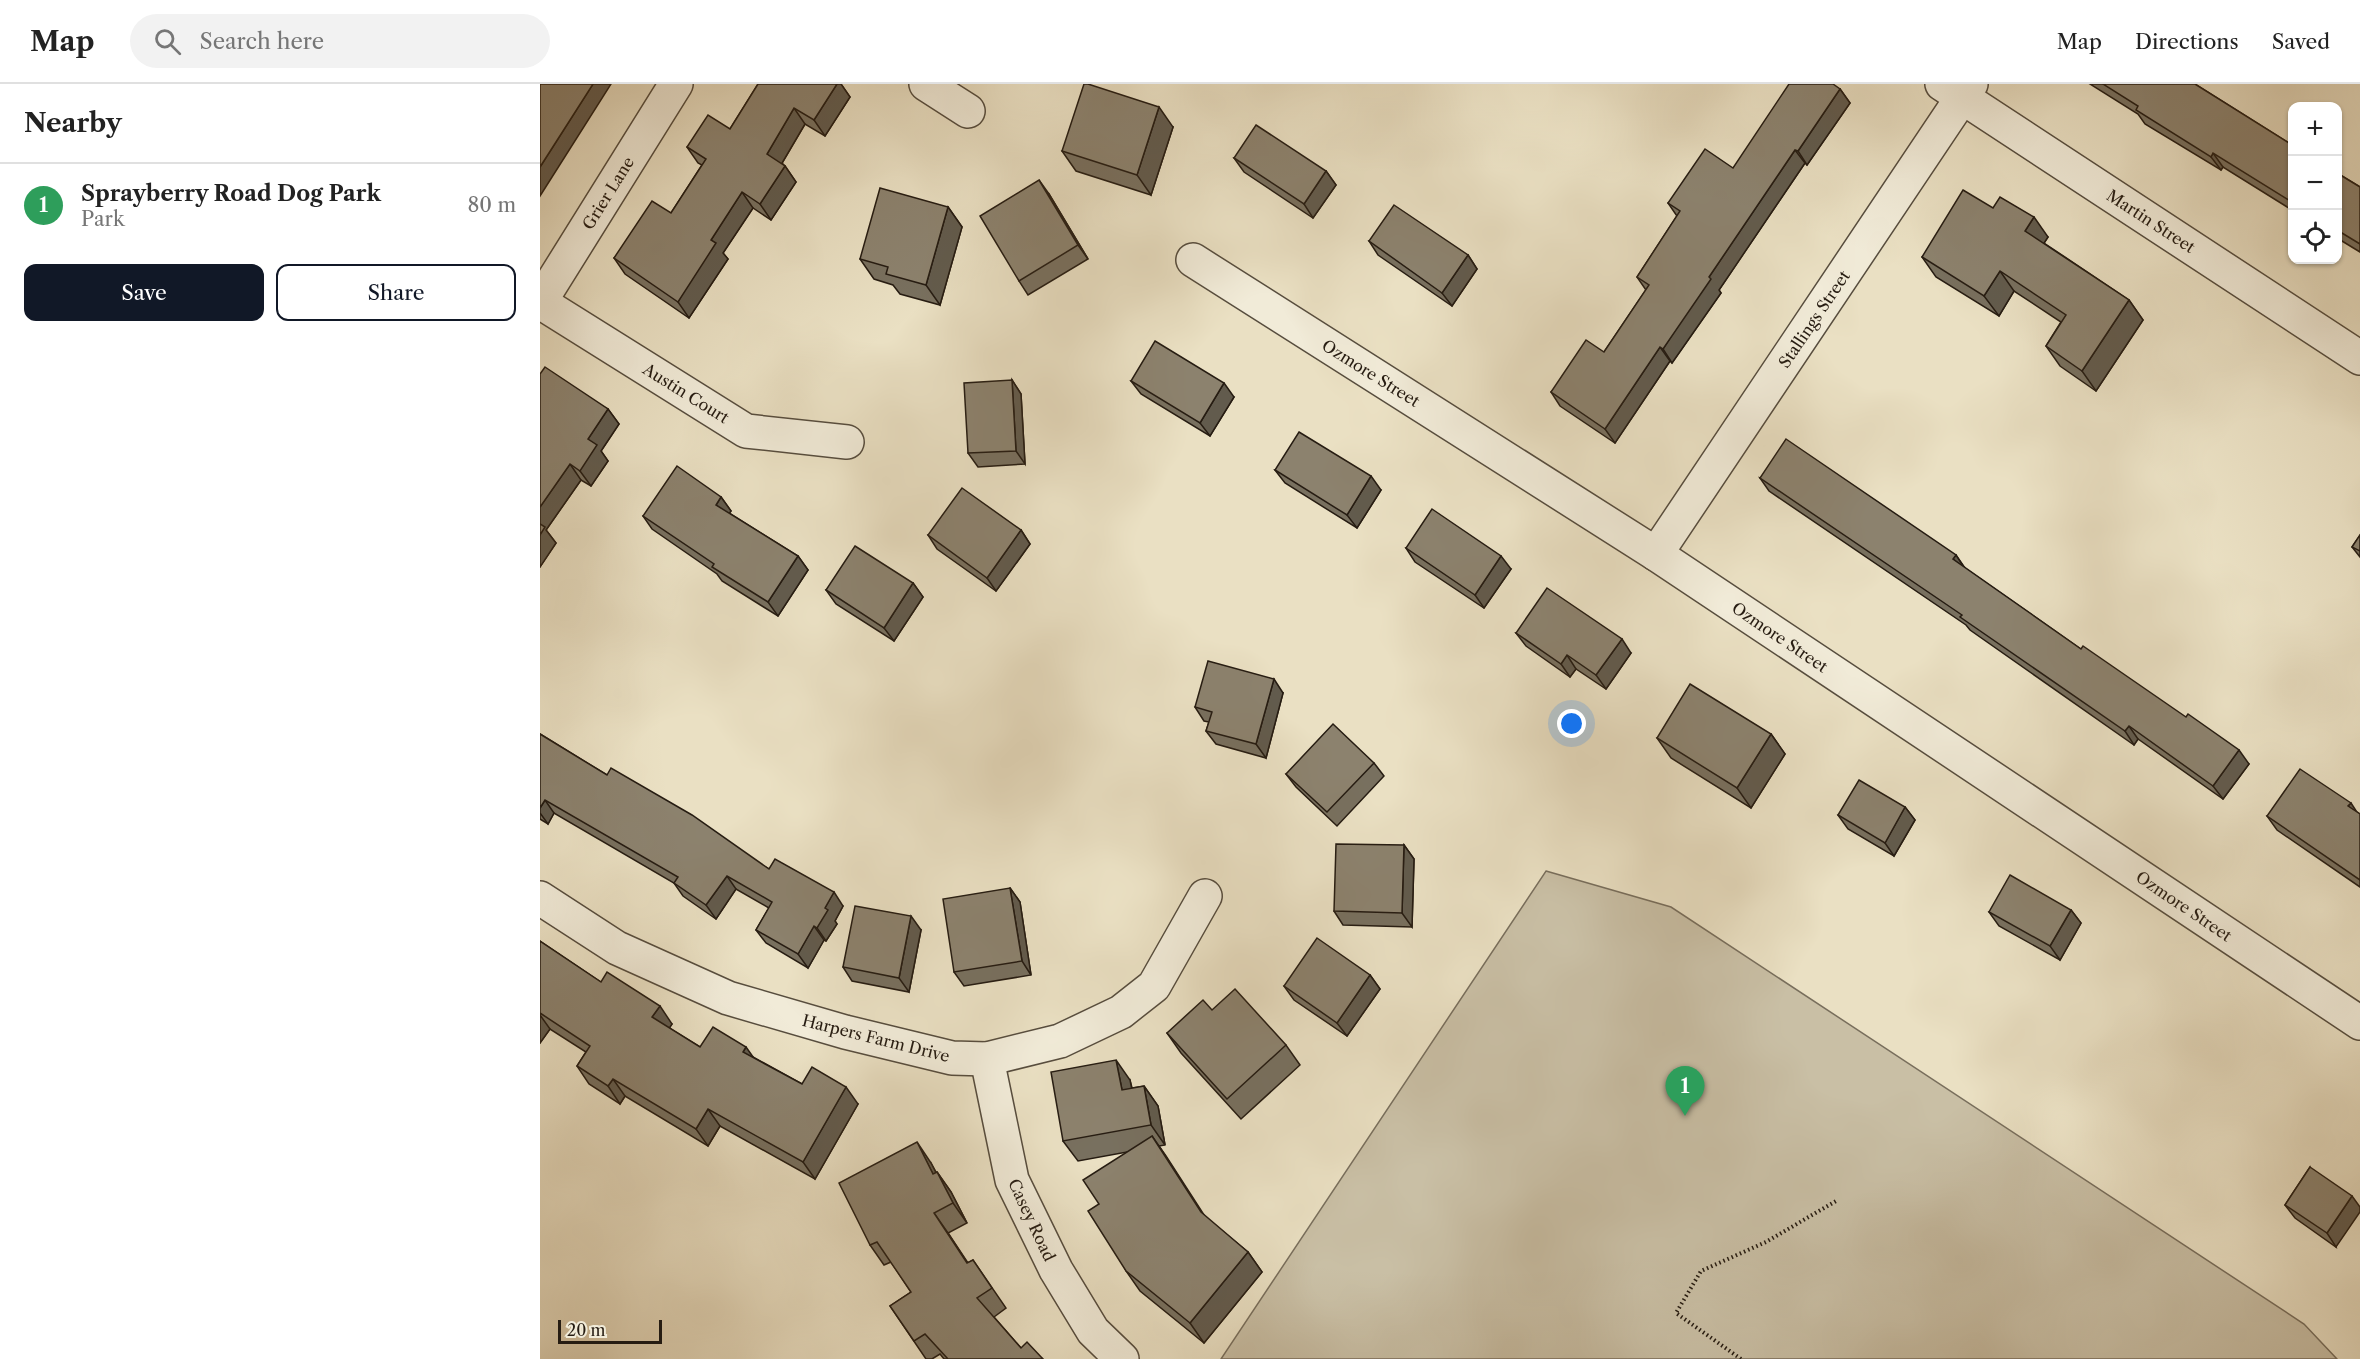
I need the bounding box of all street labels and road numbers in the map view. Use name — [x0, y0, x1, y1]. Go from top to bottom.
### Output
street label: Grier Lane — [578, 153, 638, 233]
street label: Martin Street — [2103, 185, 2199, 257]
street label: Stallings Street — [1774, 266, 1854, 371]
street label: Ozmore Street — [1318, 335, 1424, 411]
street label: Austin Court — [638, 358, 733, 428]
street label: Ozmore Street — [1728, 598, 1832, 677]
street label: Ozmore Street — [2132, 867, 2236, 946]
street label: Harpers Farm Drive — [800, 1010, 952, 1066]
street label: Casey Road — [1004, 1176, 1060, 1265]

